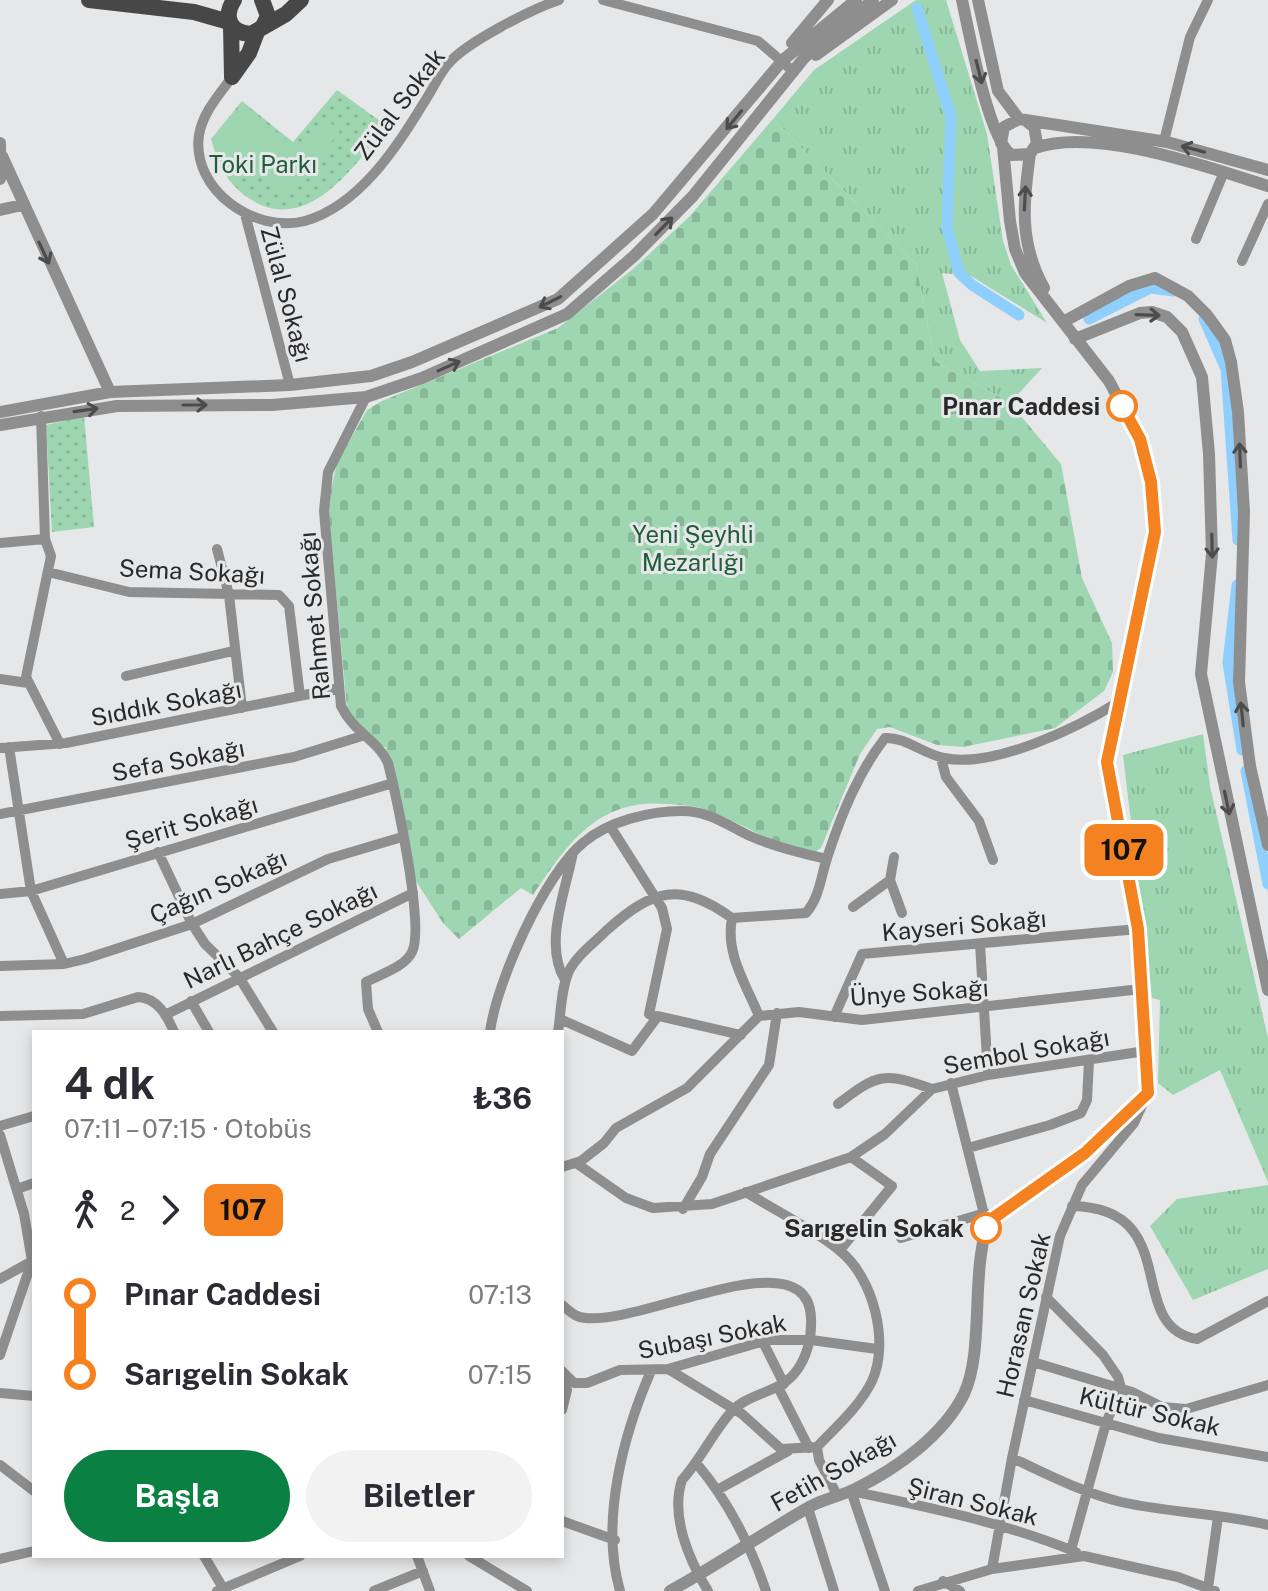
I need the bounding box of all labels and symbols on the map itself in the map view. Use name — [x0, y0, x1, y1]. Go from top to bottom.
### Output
street label: Zülal Sokak — [348, 43, 450, 165]
one-way arrow — [972, 59, 987, 85]
one-way arrow — [725, 109, 743, 130]
one-way arrow — [1180, 141, 1206, 156]
park label: Toki Parkı — [209, 150, 317, 178]
one-way arrow — [1017, 185, 1032, 212]
one-way arrow — [654, 217, 673, 236]
street label: Zülal Sokağı — [255, 223, 319, 365]
one-way arrow — [37, 240, 52, 264]
one-way arrow — [538, 295, 562, 310]
one-way arrow — [1134, 308, 1160, 323]
one-way arrow — [437, 358, 461, 373]
marker: Pınar Caddesi — [1107, 391, 1137, 421]
place label: Pınar Caddesi — [942, 392, 1100, 420]
one-way arrow — [181, 397, 208, 413]
one-way arrow — [73, 402, 98, 417]
one-way arrow — [1233, 442, 1248, 469]
park label: Yeni Şeyhli Mezarlığı — [632, 520, 754, 576]
street label: Rahmet Sokağı — [293, 531, 335, 701]
one-way arrow — [1204, 532, 1220, 559]
street label: Sema Sokağı — [118, 553, 266, 589]
street label: Sıddık Sokağı — [88, 675, 244, 731]
one-way arrow — [1235, 701, 1250, 728]
street label: Sefa Sokağı — [109, 733, 247, 787]
street label: Şerit Sokağı — [121, 790, 261, 854]
one-way arrow — [1220, 790, 1235, 815]
line badge: 107 — [1078, 824, 1170, 876]
street label: Çağın Sokağı — [145, 843, 291, 929]
street label: Narlı Bahçe Sokağı — [179, 876, 381, 994]
street label: Kayseri Sokağı — [880, 904, 1048, 946]
street label: Ünye Sokağı — [849, 972, 989, 1011]
street label: Sembol Sokağı — [941, 1023, 1111, 1079]
marker: Sarıgelin Sokak — [971, 1213, 1001, 1243]
place label: Sarıgelin Sokak — [784, 1214, 964, 1242]
street label: Horasan Sokak — [990, 1230, 1056, 1400]
street label: Subaşı Sokak — [635, 1308, 789, 1364]
street label: Kültür Sokak — [1077, 1381, 1223, 1441]
street label: Fetih Sokağı — [766, 1425, 900, 1517]
street label: Şiran Sokak — [905, 1471, 1041, 1531]

